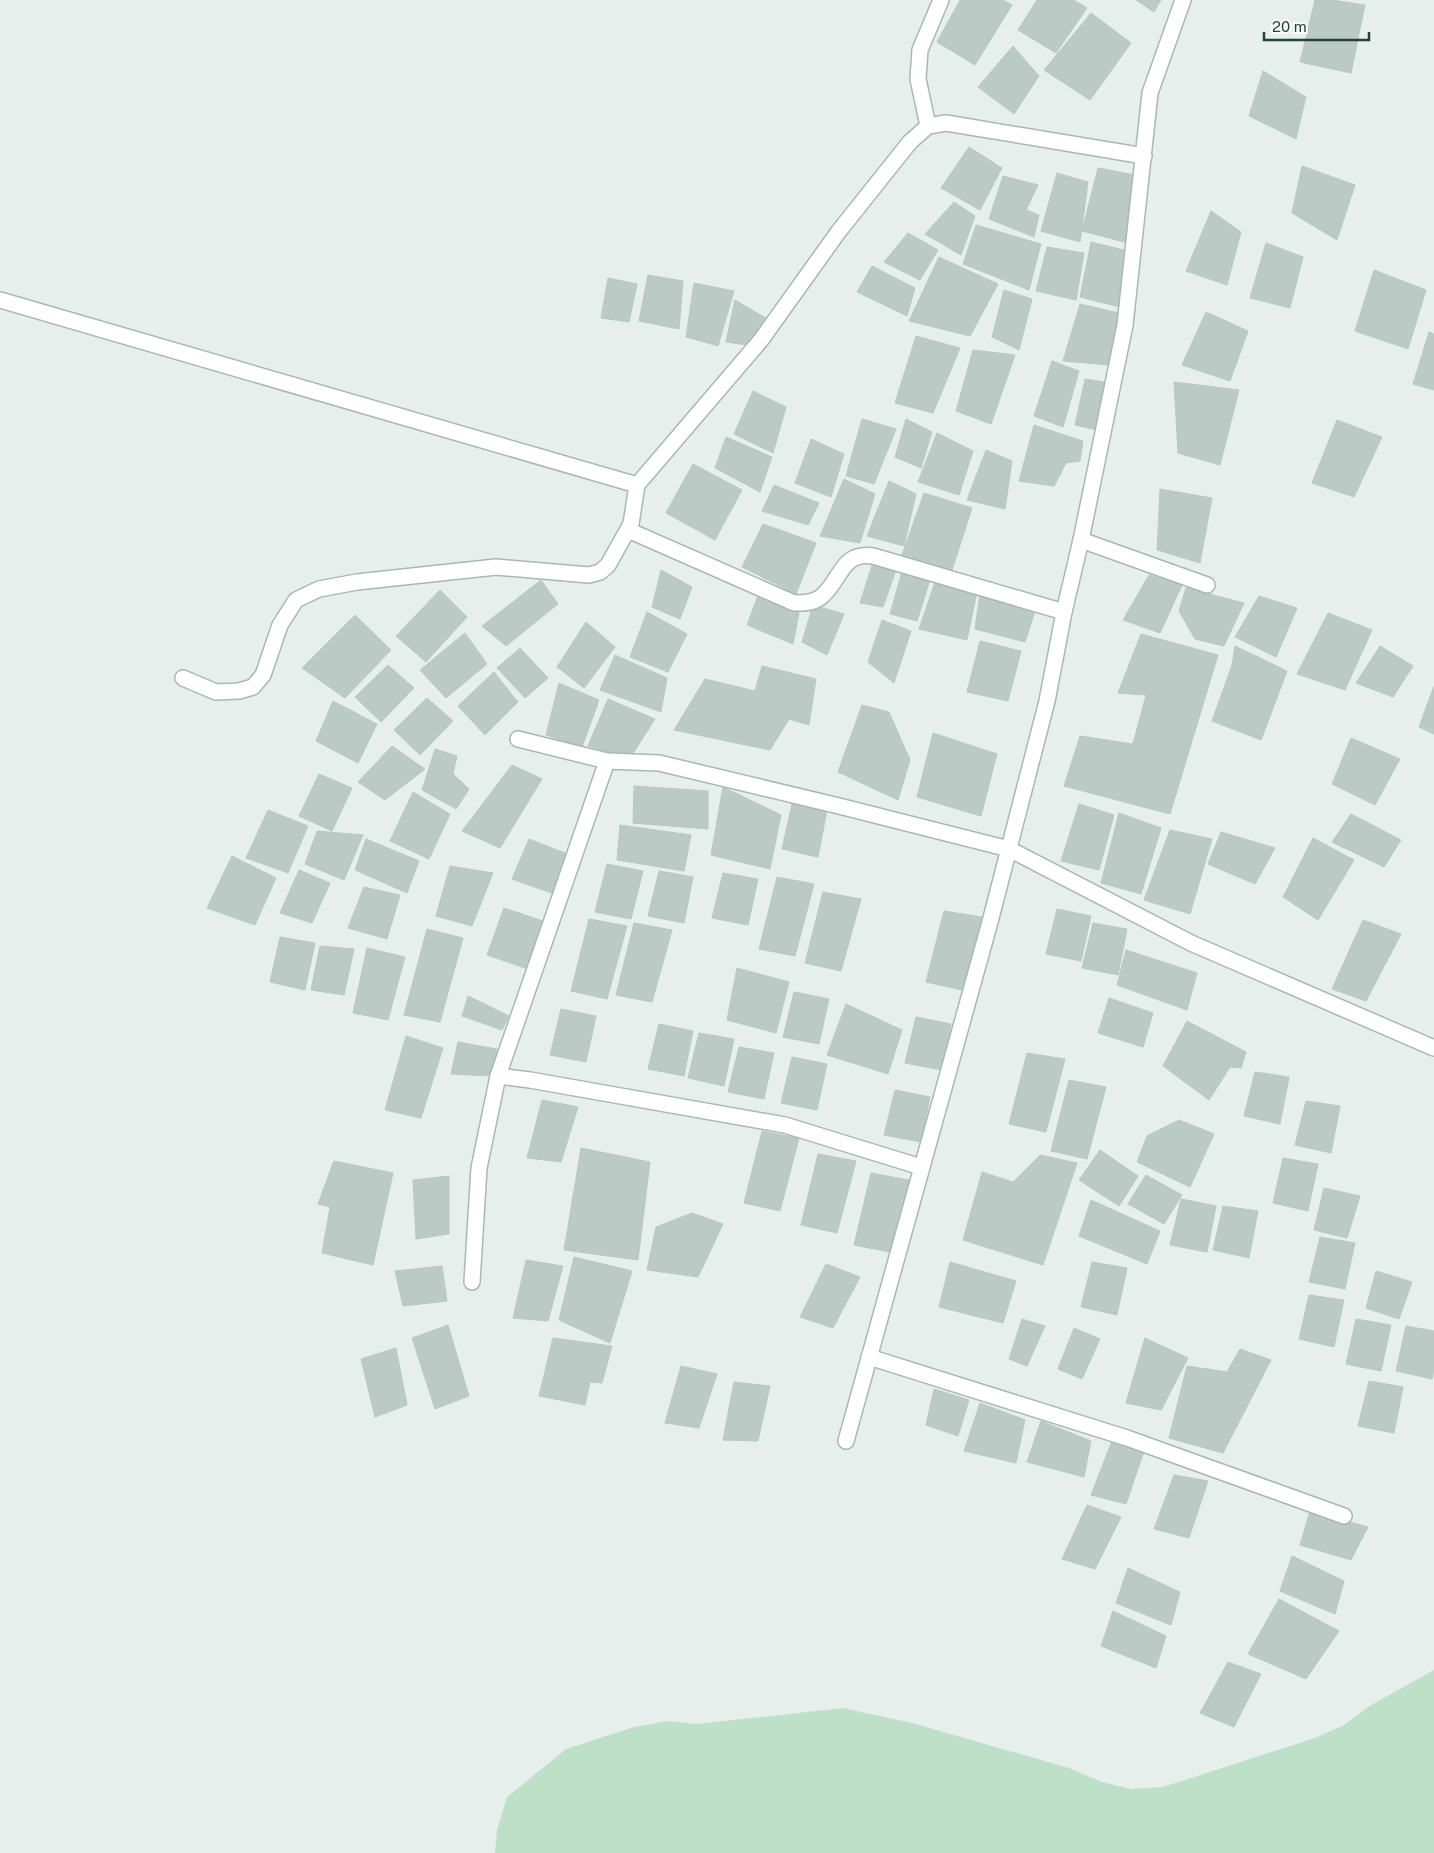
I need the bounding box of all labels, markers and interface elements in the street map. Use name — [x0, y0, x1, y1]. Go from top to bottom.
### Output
scale bar — [1264, 10, 1369, 42]
text: 20 m — [1272, 18, 1307, 35]

